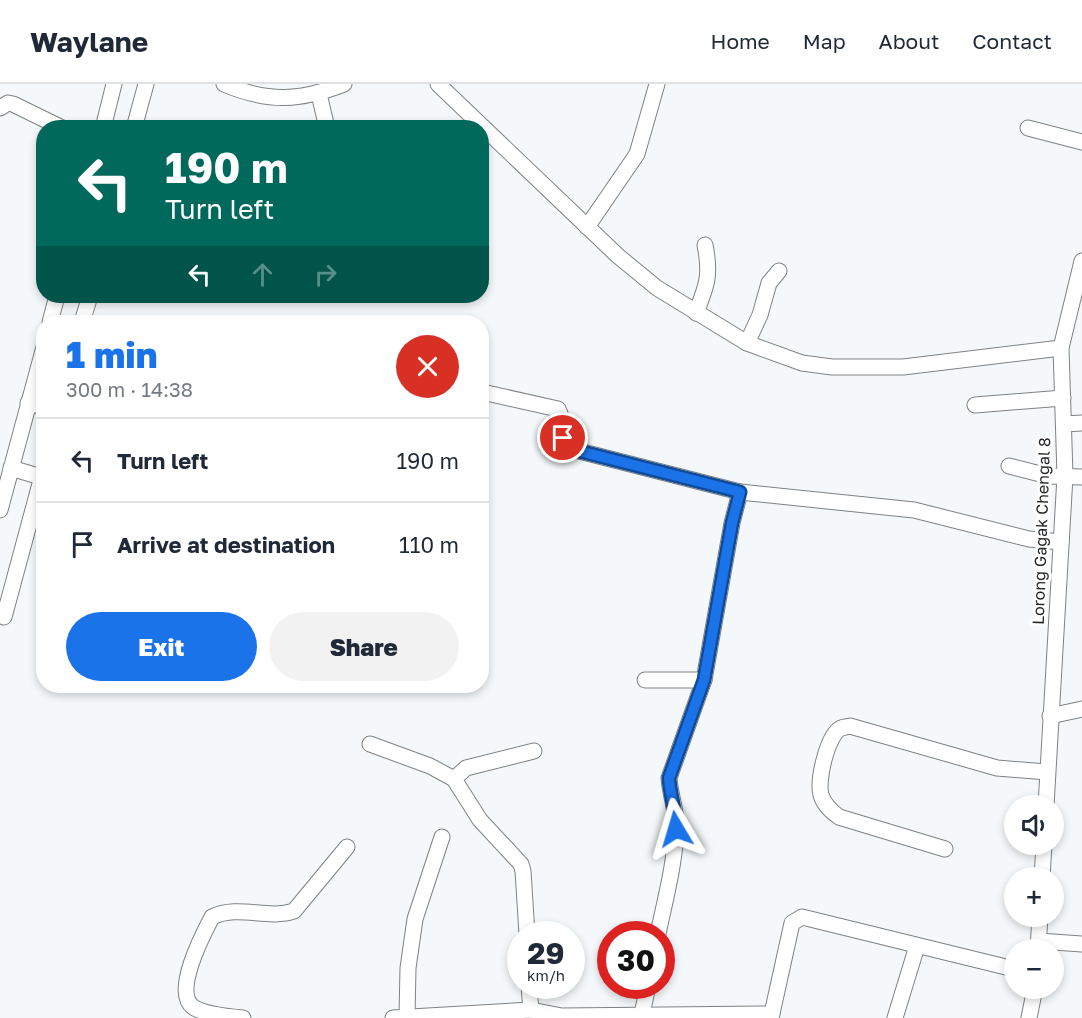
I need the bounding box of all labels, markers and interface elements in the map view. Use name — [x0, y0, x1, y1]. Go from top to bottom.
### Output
text: Waylane — [30, 25, 148, 58]
text: Home — [710, 28, 770, 54]
text: Map — [803, 28, 846, 54]
text: About — [879, 28, 939, 54]
text: Contact — [972, 28, 1052, 54]
text: 190 m — [165, 142, 288, 192]
icon: left — [66, 144, 144, 222]
text: Turn left — [165, 193, 274, 225]
icon: left — [183, 258, 216, 291]
icon: ahead — [246, 258, 279, 291]
icon: right — [309, 258, 342, 291]
text: 1 min — [66, 333, 157, 376]
button: close — [396, 335, 459, 398]
text: 300 m · 14:38 — [66, 377, 193, 401]
pin — [537, 412, 588, 463]
icon: arrive — [546, 421, 579, 454]
street label: Lorong Gagak Chengal 8 — [1028, 437, 1054, 625]
icon: left — [66, 444, 99, 477]
text: Turn left — [117, 447, 208, 474]
text: 190 m — [396, 447, 459, 474]
icon: arrive — [66, 528, 99, 561]
text: Arrive at destination — [117, 531, 335, 558]
text: 110 m — [399, 531, 459, 558]
button: Exit — [66, 612, 257, 681]
button: Share — [269, 612, 459, 681]
map controls — [1004, 795, 1064, 999]
button: sound — [1004, 795, 1064, 855]
position arrow — [644, 797, 708, 861]
button: + — [1004, 867, 1064, 927]
speed limit sign: 30 — [597, 921, 675, 999]
text: 29 — [527, 935, 565, 971]
button: − — [1004, 939, 1064, 999]
text: km/h — [527, 966, 565, 984]

